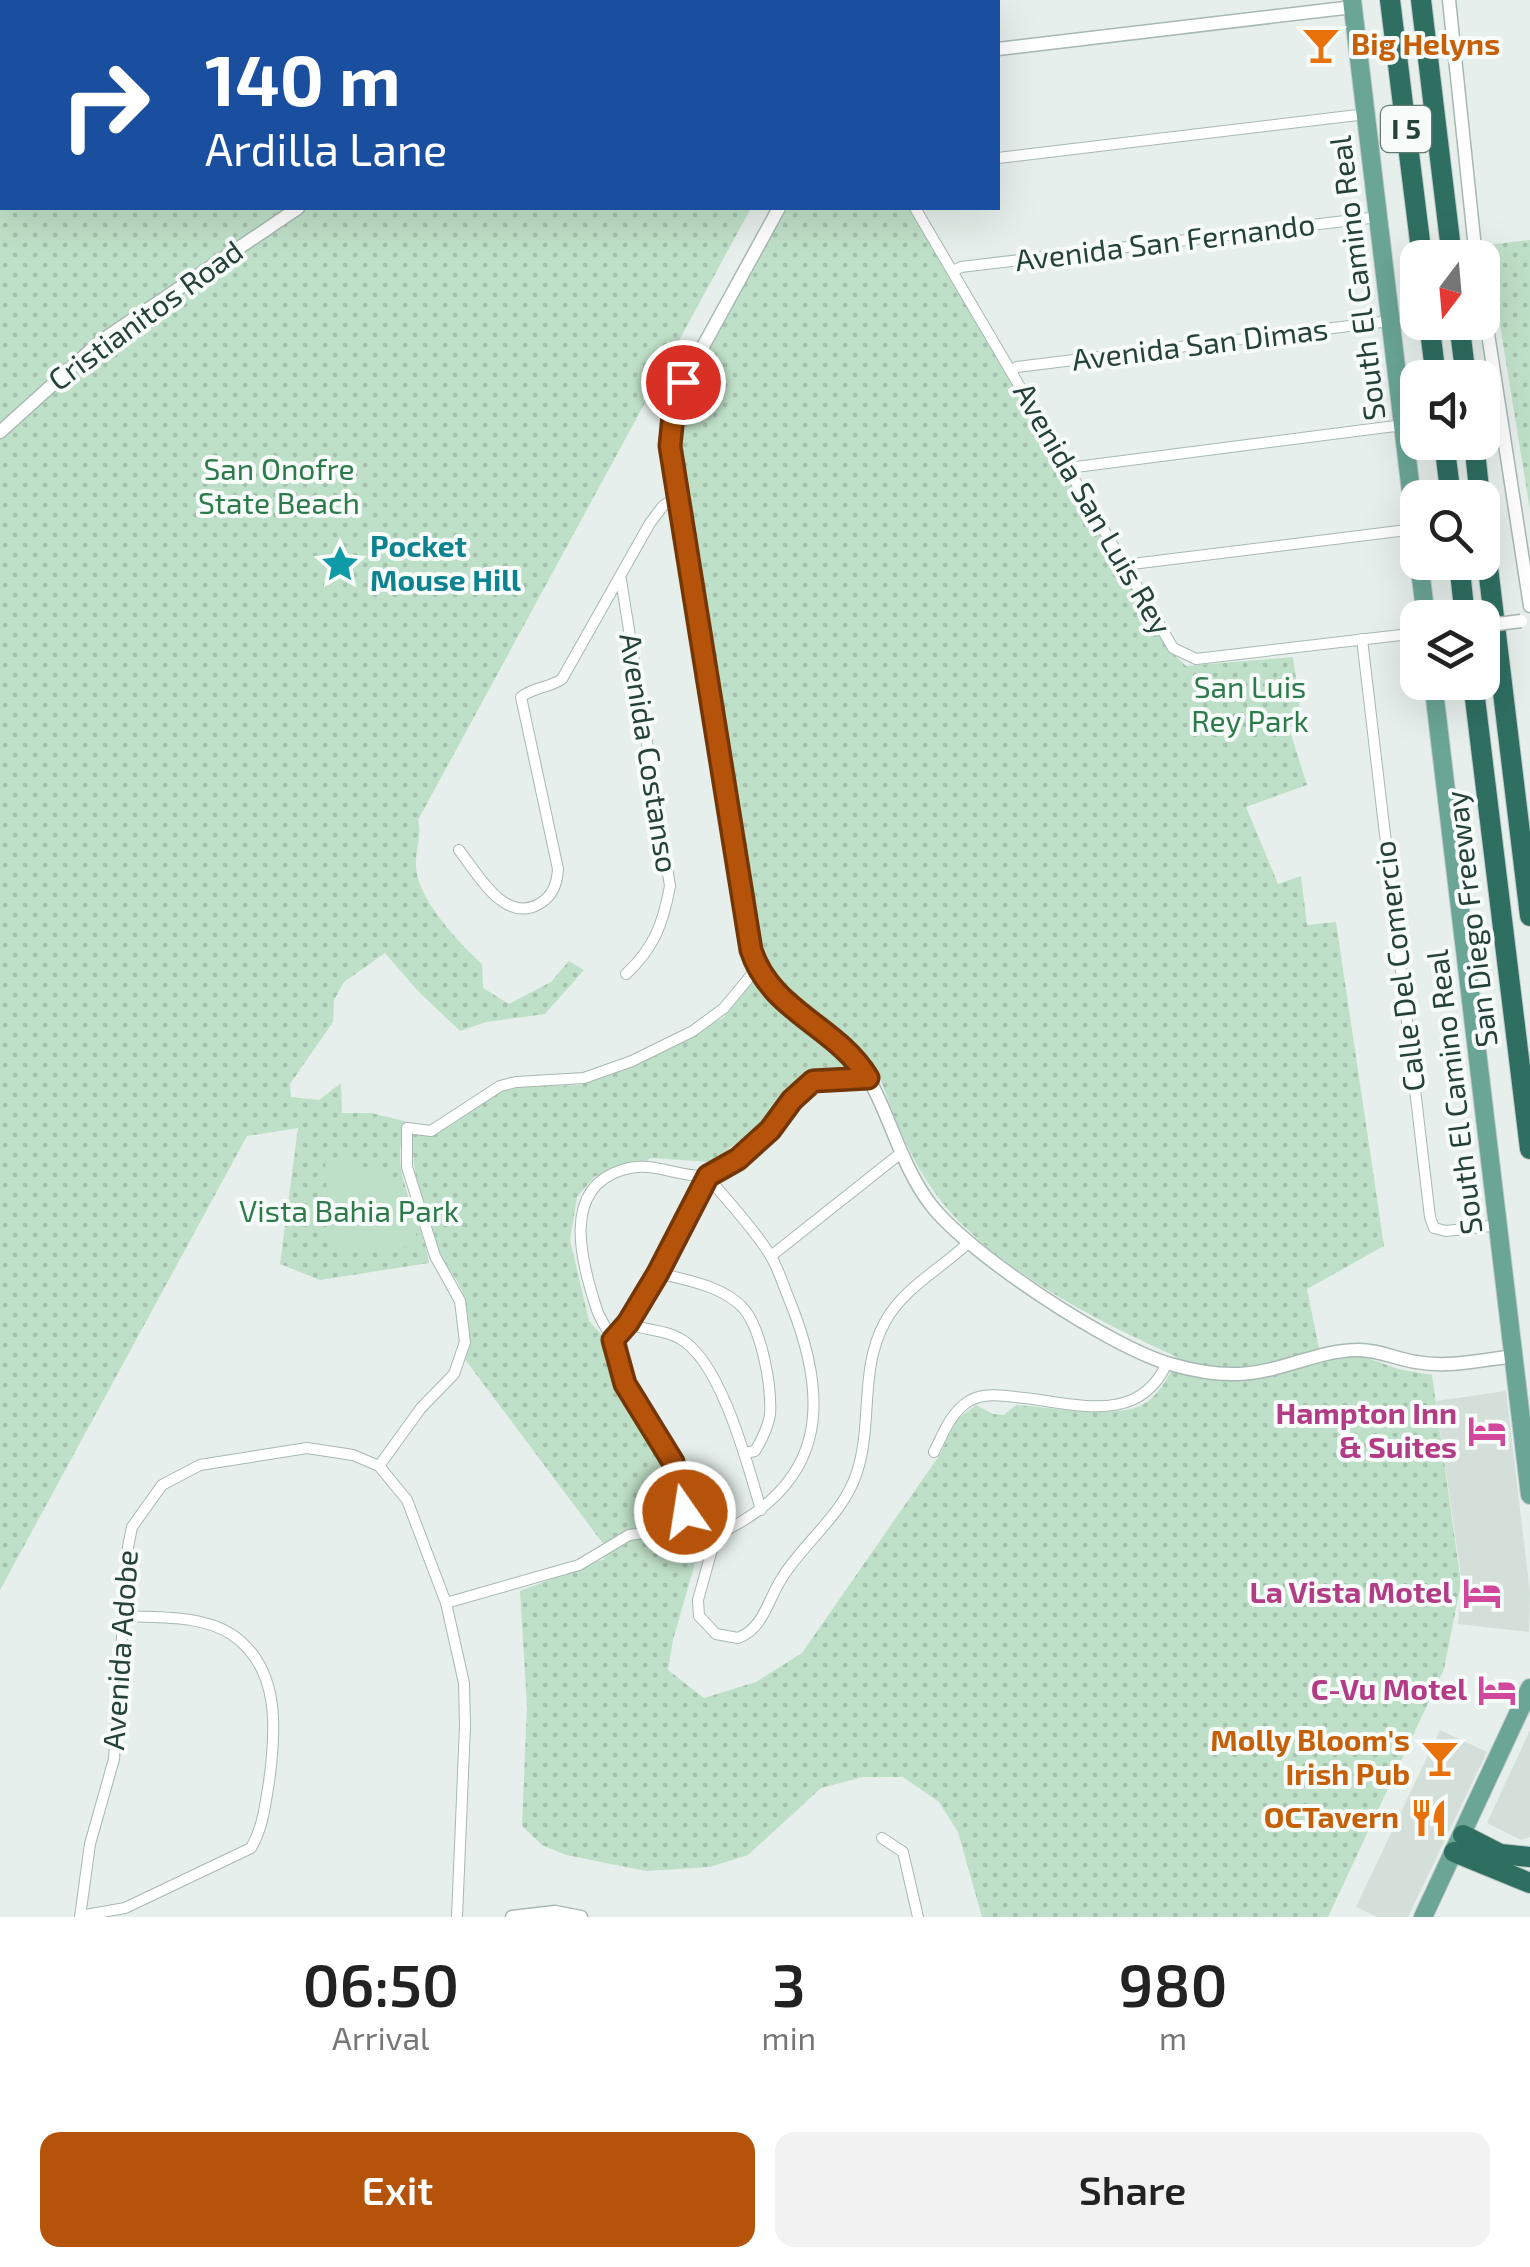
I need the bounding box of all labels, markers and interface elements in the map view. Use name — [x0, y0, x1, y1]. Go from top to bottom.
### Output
bar icon: Big Helyns — [1300, 24, 1342, 66]
place label: Big Helyns — [1351, 25, 1500, 62]
text: 140 m — [205, 36, 401, 120]
icon: right — [40, 40, 170, 170]
road number: I 5 — [1381, 106, 1431, 152]
text: Ardilla Lane — [205, 121, 447, 175]
street label: South El Camino Real — [1321, 134, 1391, 423]
street label: Avenida San Fernando — [1013, 205, 1317, 277]
street label: Cristianitos Road — [41, 232, 249, 397]
north arrow — [1400, 240, 1500, 340]
map controls — [1400, 240, 1500, 700]
street label: Avenida San Dimas — [1070, 309, 1330, 377]
pin — [641, 340, 726, 425]
icon: arrive — [656, 355, 711, 410]
button: sound — [1400, 360, 1500, 460]
street label: Avenida San Luis Rey — [1007, 376, 1181, 640]
park label: San Onofre State Beach — [198, 450, 360, 520]
button: search — [1400, 480, 1500, 580]
place label: Pocket Mouse Hill — [370, 527, 521, 597]
place icon: Pocket Mouse Hill — [319, 543, 361, 585]
button: layers — [1400, 600, 1500, 700]
street label: Avenida Costanso — [613, 630, 687, 875]
park label: San Luis Rey Park — [1191, 668, 1309, 738]
street label: San Diego Freeway — [1436, 789, 1504, 1049]
street label: Calle Del Comercio — [1365, 839, 1431, 1094]
street label: South El Camino Real — [1418, 948, 1488, 1237]
park label: Vista Bahia Park — [239, 1192, 459, 1228]
place label: Hampton Inn & Suites — [1275, 1394, 1457, 1464]
hotel icon: Hampton Inn & Suites — [1466, 1410, 1508, 1452]
position arrow — [633, 1460, 737, 1564]
street label: Avenida Adobe — [94, 1549, 144, 1751]
hotel icon: La Vista Motel — [1461, 1572, 1503, 1614]
place label: La Vista Motel — [1250, 1573, 1452, 1609]
hotel icon: C-Vu Motel — [1476, 1669, 1518, 1711]
place label: C-Vu Motel — [1311, 1670, 1467, 1706]
place label: Molly Bloom's Irish Pub — [1210, 1721, 1410, 1791]
bar icon: Molly Bloom's Irish Pub — [1419, 1737, 1461, 1779]
restaurant icon: OCTavern — [1408, 1797, 1450, 1839]
place label: OCTavern — [1264, 1798, 1399, 1834]
text: 06:50 — [302, 1947, 459, 2019]
text: 3 — [772, 1947, 806, 2019]
text: 980 — [1119, 1947, 1228, 2019]
text: Arrival — [332, 2018, 429, 2056]
text: min — [762, 2018, 816, 2056]
text: m — [1159, 2018, 1187, 2056]
button: Exit — [40, 2132, 755, 2247]
button: Share — [775, 2132, 1490, 2247]

